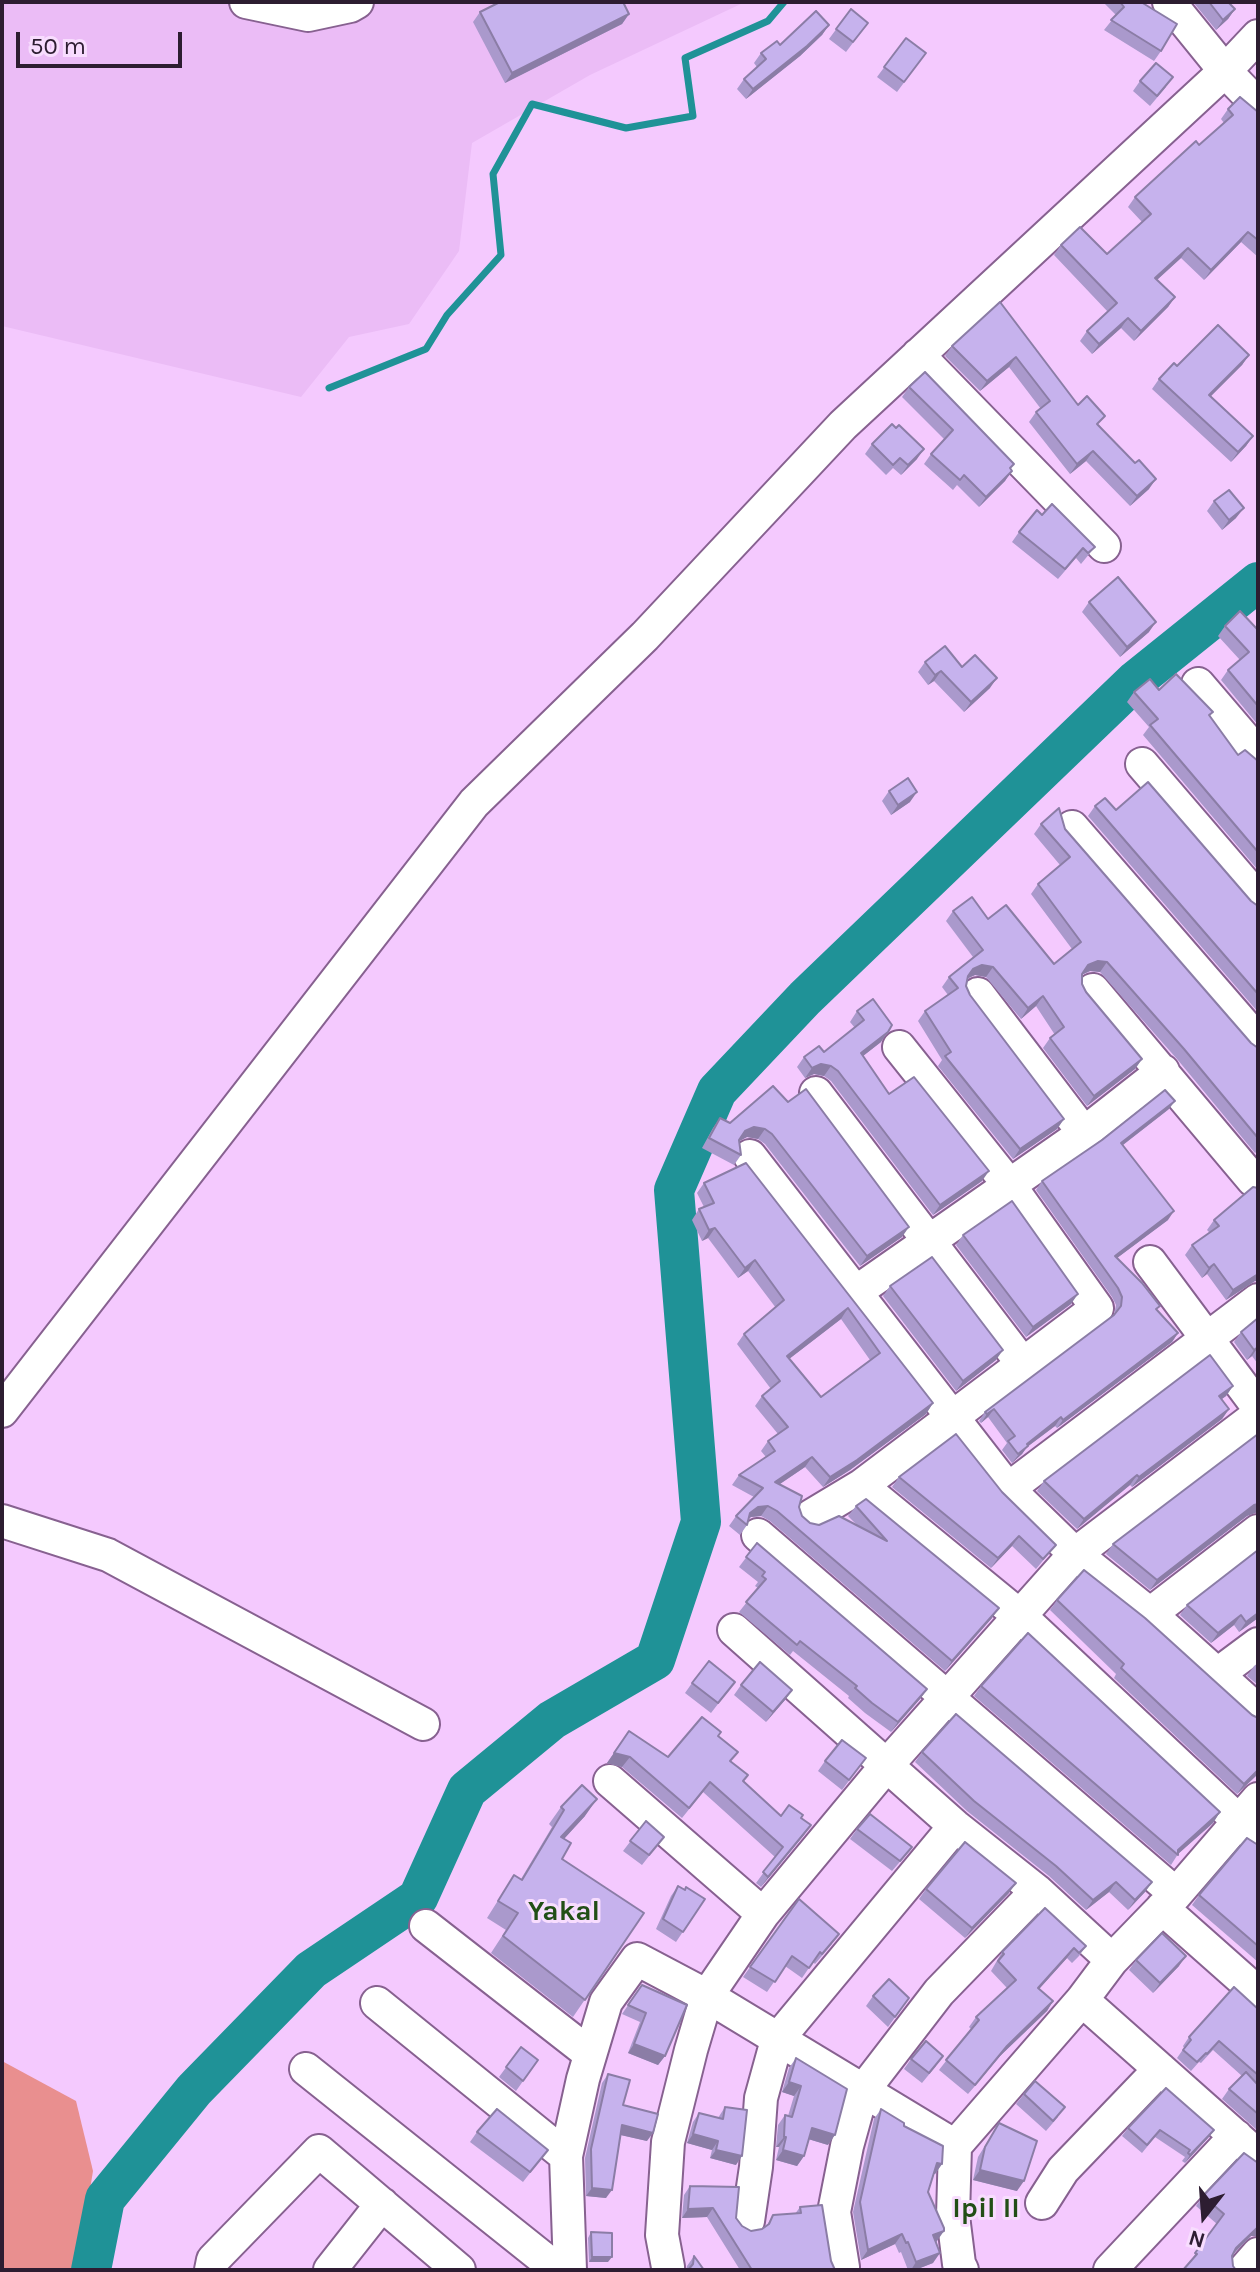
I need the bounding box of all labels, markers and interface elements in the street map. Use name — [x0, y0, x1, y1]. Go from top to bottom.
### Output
scale bar — [20, 16, 186, 66]
text: 50 m — [30, 32, 86, 60]
district label: Yakal — [528, 1895, 600, 1929]
north arrow — [1164, 2176, 1244, 2256]
district label: Ipil II — [952, 2192, 1020, 2226]
text: N — [1186, 2224, 1208, 2254]

